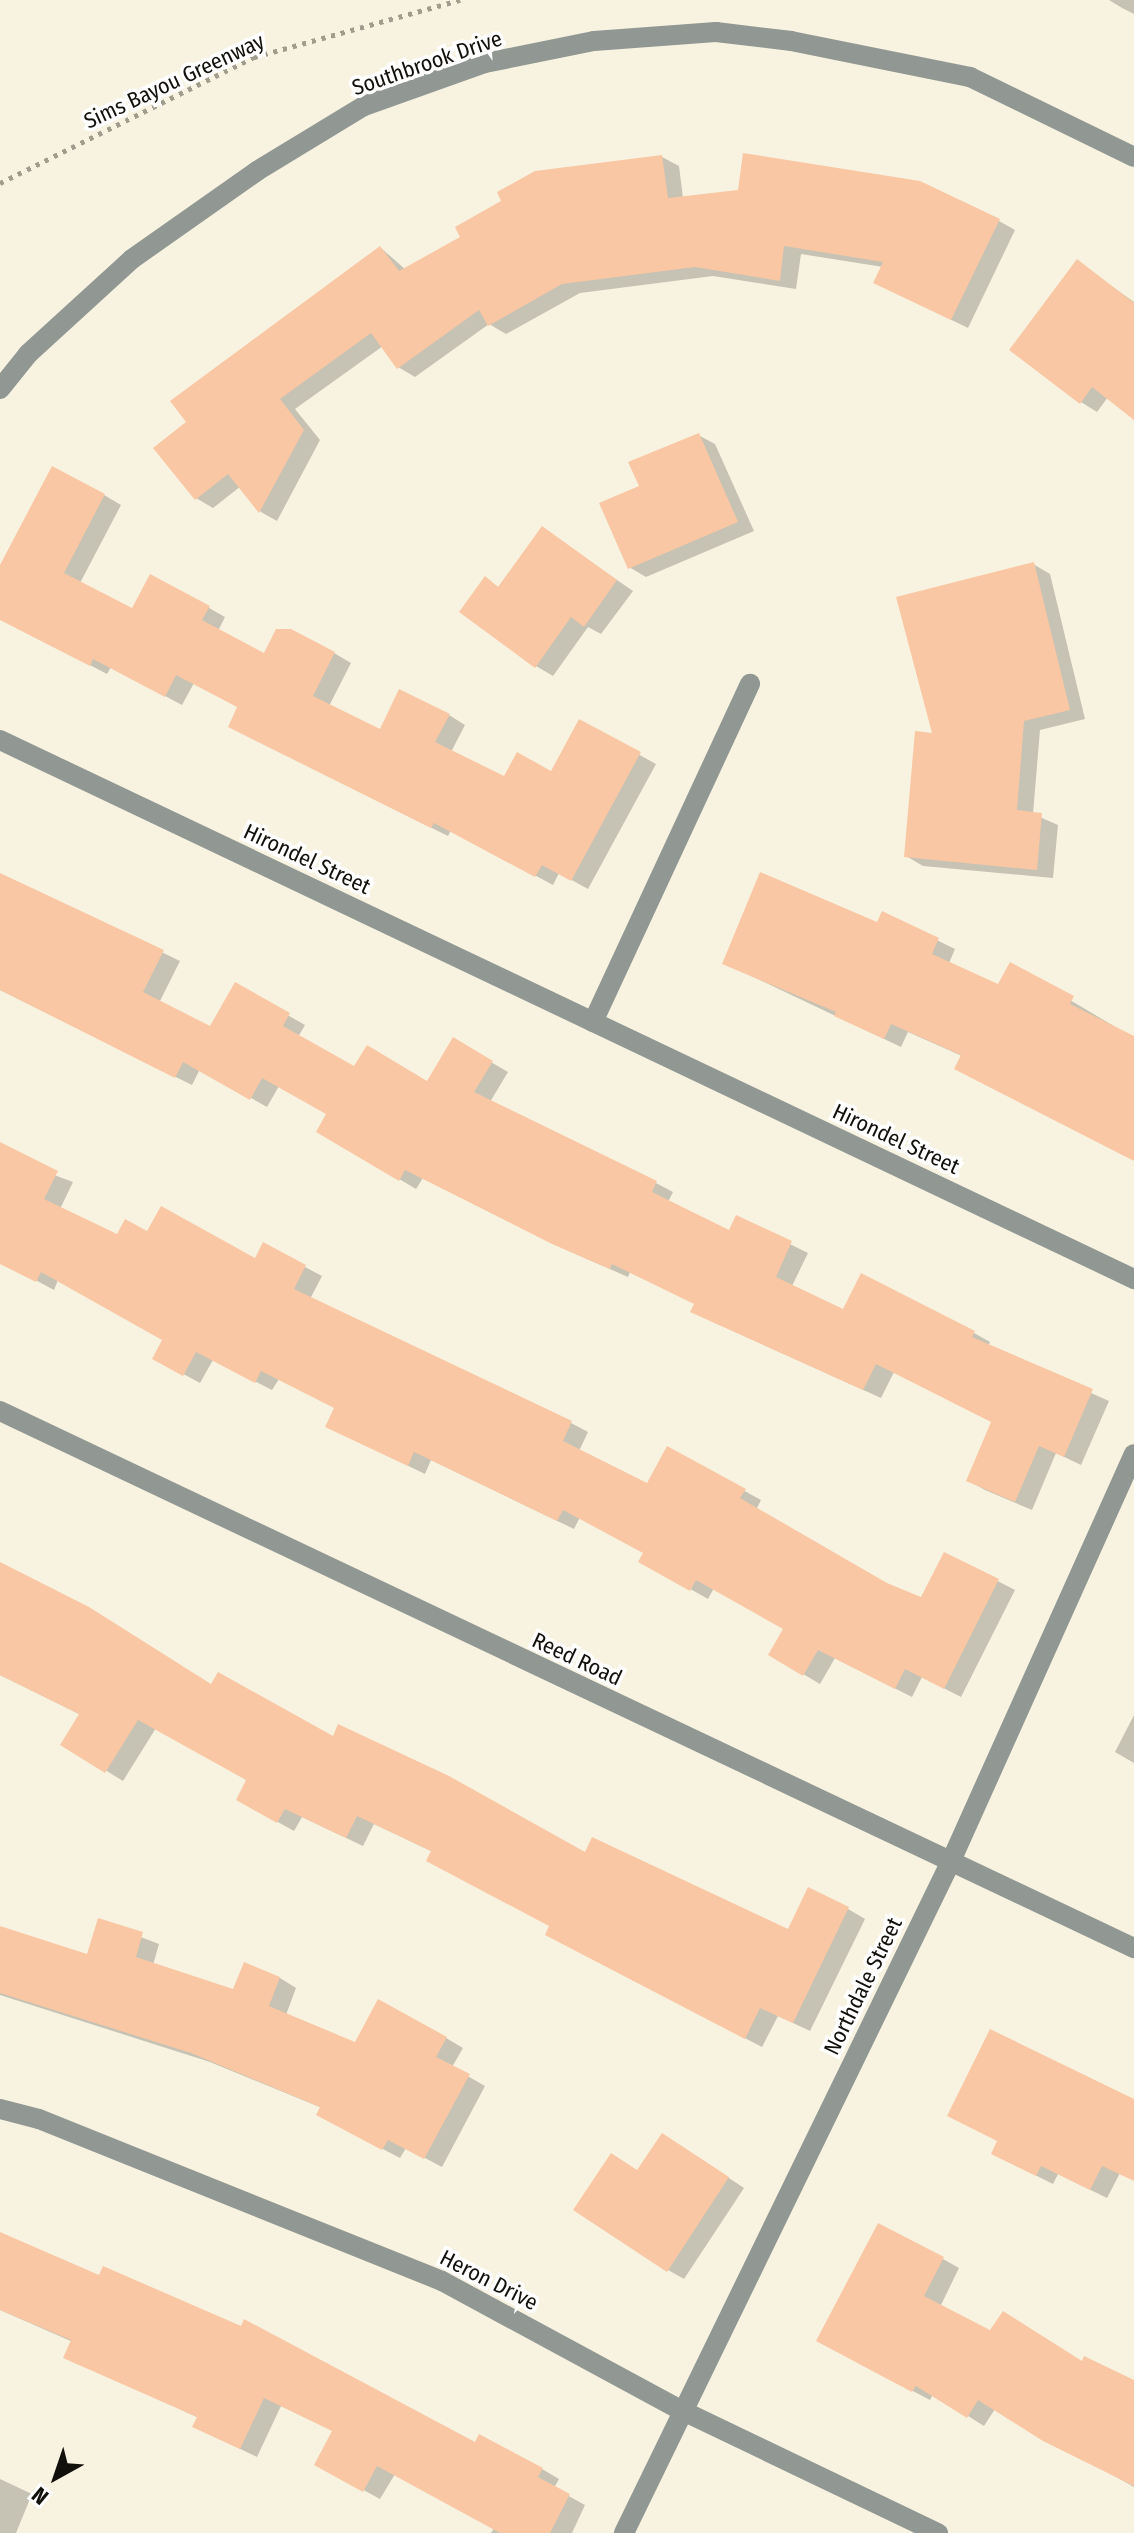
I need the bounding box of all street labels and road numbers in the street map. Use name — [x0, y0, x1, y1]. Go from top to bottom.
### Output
street label: Southbrook Drive — [349, 25, 505, 101]
street label: Sims Bayou Greenway — [80, 28, 268, 134]
street label: Hirondel Street — [239, 818, 375, 900]
street label: Hirondel Street — [828, 1098, 964, 1180]
street label: Reed Road — [528, 1627, 626, 1691]
street label: Northdale Street — [818, 1913, 908, 2059]
street label: Heron Drive — [436, 2244, 542, 2316]

